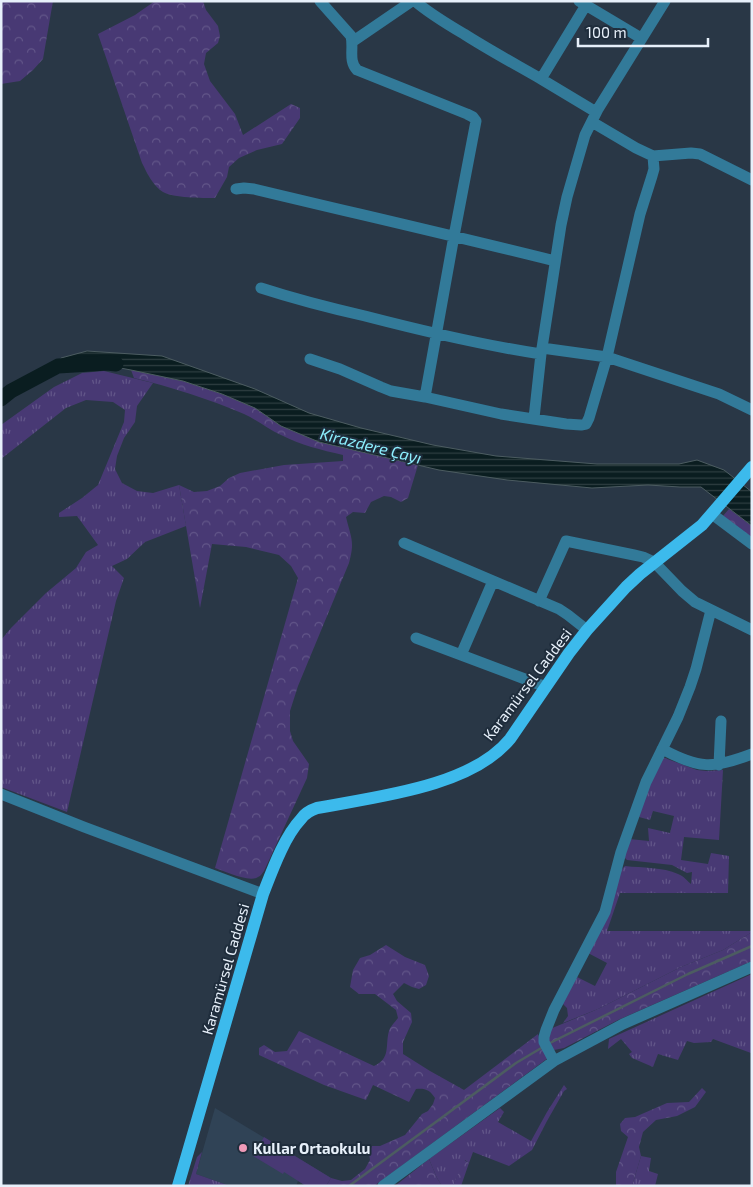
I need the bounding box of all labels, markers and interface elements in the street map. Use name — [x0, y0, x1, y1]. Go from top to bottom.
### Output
scale bar — [578, 15, 708, 47]
text: 100 m — [586, 23, 627, 41]
water label: Kirazdere Çayı — [318, 423, 424, 468]
street label: Karamürsel Caddesi — [479, 624, 575, 744]
street label: Karamürsel Caddesi — [198, 901, 252, 1037]
place label: Kullar Ortaokulu — [253, 1139, 370, 1157]
marker: Kullar Ortaokulu — [237, 1142, 249, 1154]

